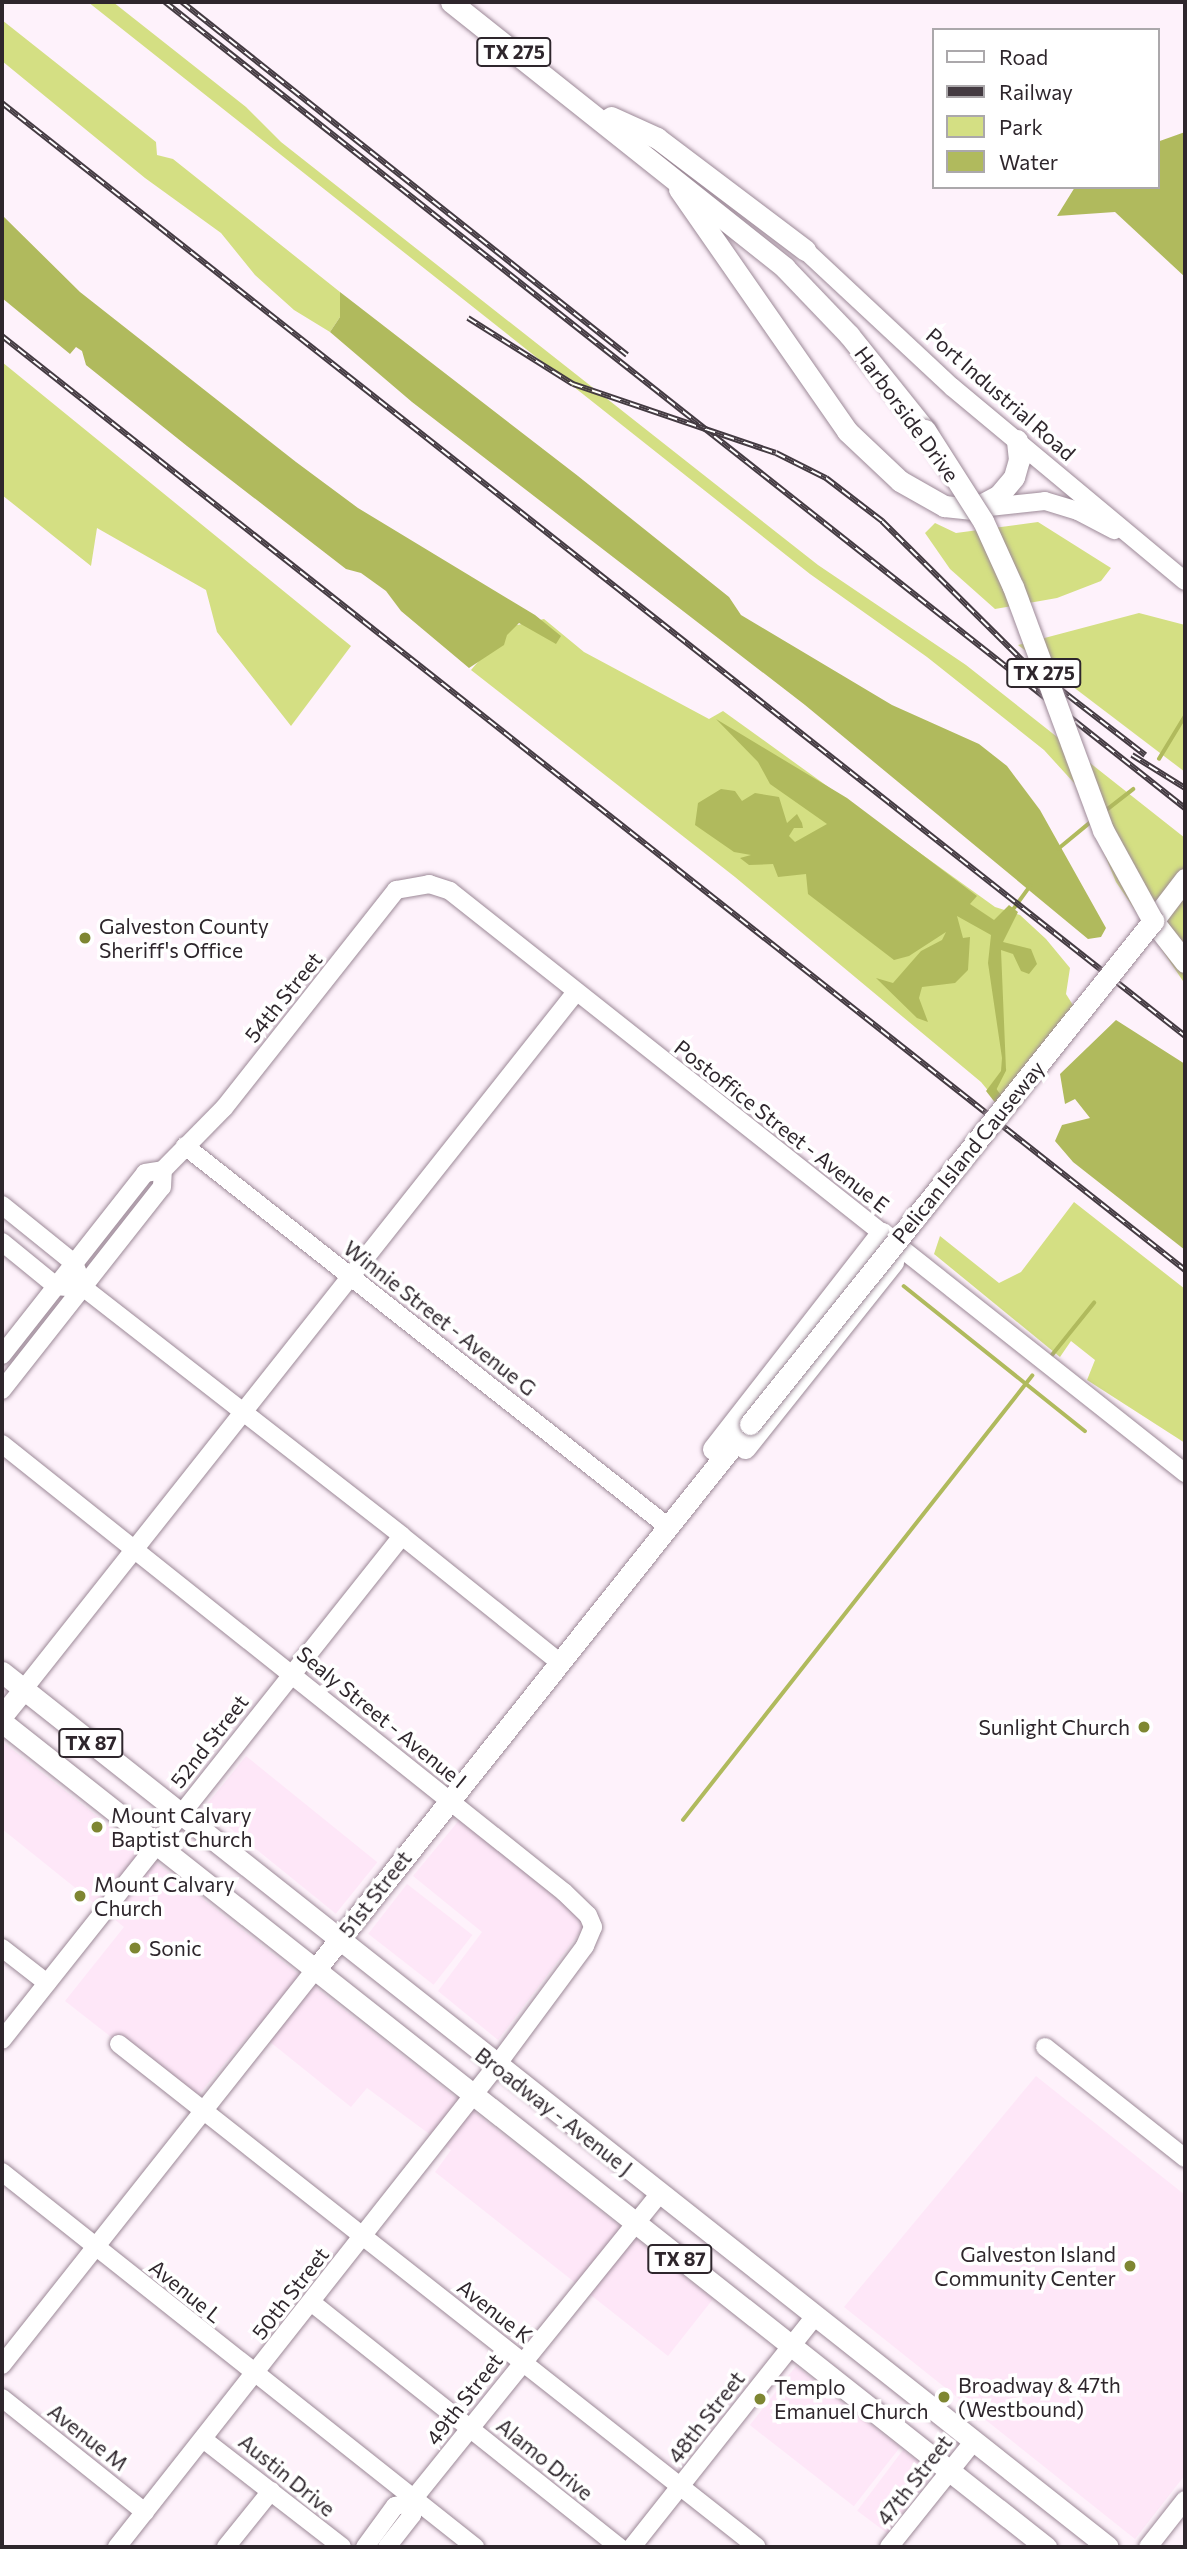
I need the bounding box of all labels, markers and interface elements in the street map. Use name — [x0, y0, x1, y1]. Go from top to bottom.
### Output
legend — [932, 28, 1159, 189]
road number: TX 275 — [476, 36, 552, 68]
text: Road — [999, 44, 1048, 69]
text: Railway — [999, 79, 1073, 104]
text: Park — [999, 114, 1043, 139]
text: Water — [999, 149, 1058, 174]
street label: Port Industrial Road — [921, 322, 1081, 466]
street label: Harborside Drive — [849, 341, 965, 487]
road number: TX 275 — [1006, 658, 1082, 688]
place label: Galveston County Sheriff's Office — [99, 913, 269, 963]
marker: Galveston County Sheriff's Office — [77, 930, 93, 946]
street label: 54th Street — [239, 947, 327, 1047]
street label: Postoffice Street - Avenue E — [670, 1034, 894, 1218]
street label: Pelican Island Causeway — [887, 1056, 1049, 1248]
street label: Winnie Street - Avenue G — [339, 1235, 541, 1401]
street label: Sealy Street - Avenue I — [292, 1641, 472, 1793]
street label: 52nd Street — [165, 1689, 253, 1793]
place label: Sunlight Church — [979, 1714, 1130, 1740]
marker: Sunlight Church — [1136, 1719, 1152, 1735]
road number: TX 87 — [58, 1728, 124, 1758]
place label: Mount Calvary Baptist Church — [111, 1802, 253, 1852]
marker: Mount Calvary Baptist Church — [89, 1819, 105, 1835]
street label: 51st Street — [334, 1846, 416, 1942]
place label: Mount Calvary Church — [94, 1871, 234, 1921]
marker: Mount Calvary Church — [72, 1888, 88, 1904]
place label: Sonic — [149, 1935, 202, 1961]
marker: Sonic — [127, 1940, 143, 1956]
street label: Broadway - Avenue J — [470, 2042, 638, 2180]
place label: Galveston Island Community Center — [934, 2241, 1116, 2291]
street label: 50th Street — [246, 2242, 334, 2344]
road number: TX 87 — [647, 2244, 713, 2274]
street label: Avenue L — [145, 2254, 227, 2328]
marker: Galveston Island Community Center — [1122, 2258, 1138, 2274]
street label: Avenue K — [453, 2274, 537, 2348]
street label: 49th Street — [420, 2348, 508, 2450]
street label: 48th Street — [662, 2366, 750, 2468]
place label: Broadway & 47th (Westbound) — [958, 2372, 1121, 2422]
place label: Templo Emanuel Church — [774, 2374, 929, 2424]
marker: Broadway & 47th (Westbound) — [936, 2389, 952, 2405]
marker: Templo Emanuel Church — [752, 2391, 768, 2407]
street label: Avenue M — [43, 2398, 133, 2476]
street label: Alamo Drive — [492, 2413, 598, 2505]
street label: Austin Drive — [234, 2429, 340, 2521]
street label: 47th Street — [871, 2430, 957, 2530]

